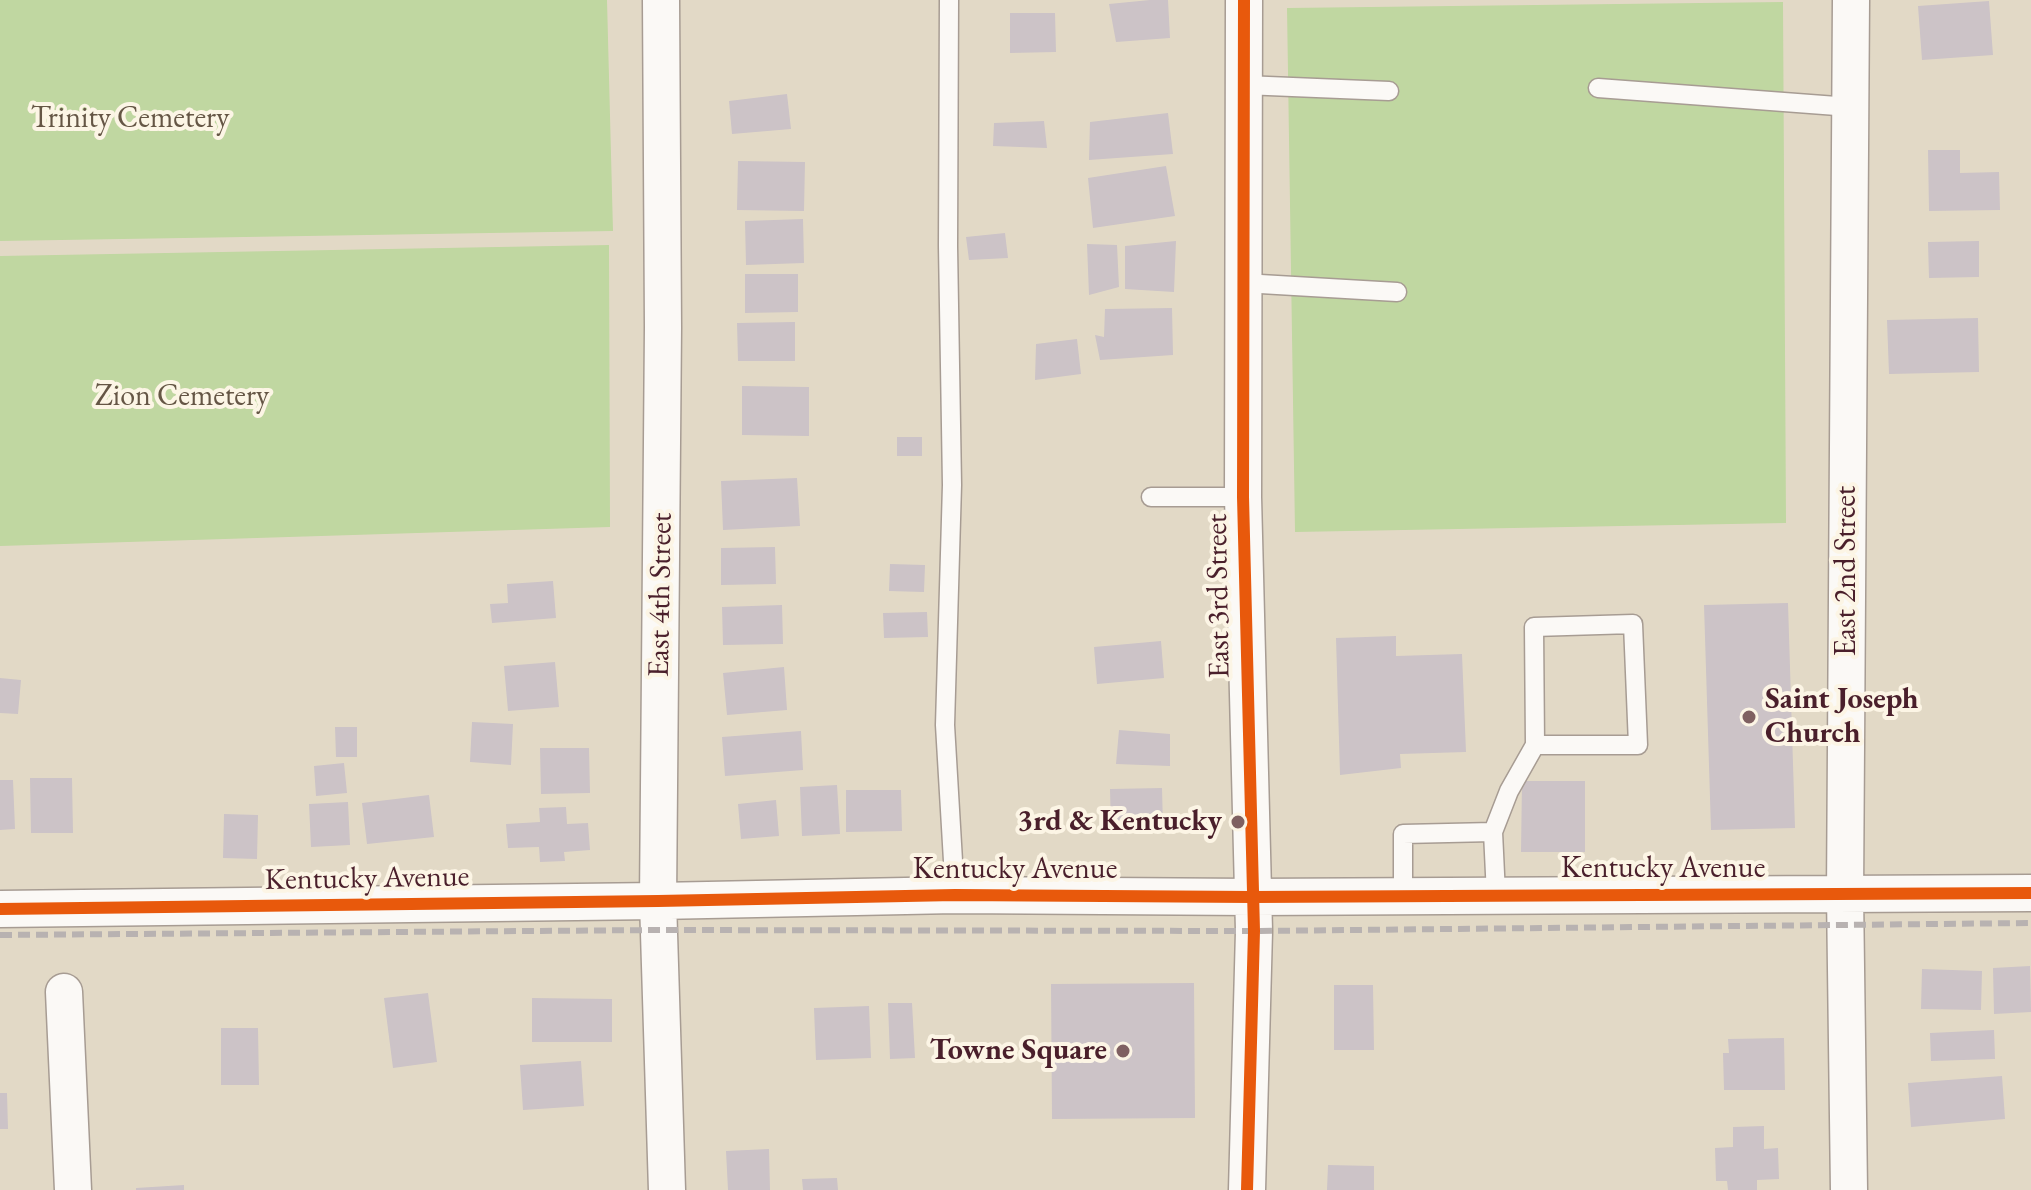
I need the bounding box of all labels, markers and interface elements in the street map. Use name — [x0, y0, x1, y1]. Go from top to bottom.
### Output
park label: Trinity Cemetery — [31, 101, 229, 137]
park label: Zion Cemetery — [95, 379, 269, 415]
street label: East 2nd Street — [1829, 486, 1865, 656]
street label: East 4th Street — [642, 512, 680, 678]
street label: East 3rd Street — [1200, 513, 1238, 679]
place label: Saint Joseph Church — [1765, 682, 1919, 752]
marker: Saint Joseph Church — [1740, 708, 1758, 726]
place label: 3rd & Kentucky — [1017, 804, 1222, 840]
marker: 3rd & Kentucky — [1229, 813, 1247, 831]
street label: Kentucky Avenue — [1561, 851, 1765, 887]
street label: Kentucky Avenue — [913, 852, 1117, 888]
street label: Kentucky Avenue — [264, 859, 470, 899]
place label: Towne Square — [930, 1033, 1107, 1069]
marker: Towne Square — [1114, 1042, 1132, 1060]

